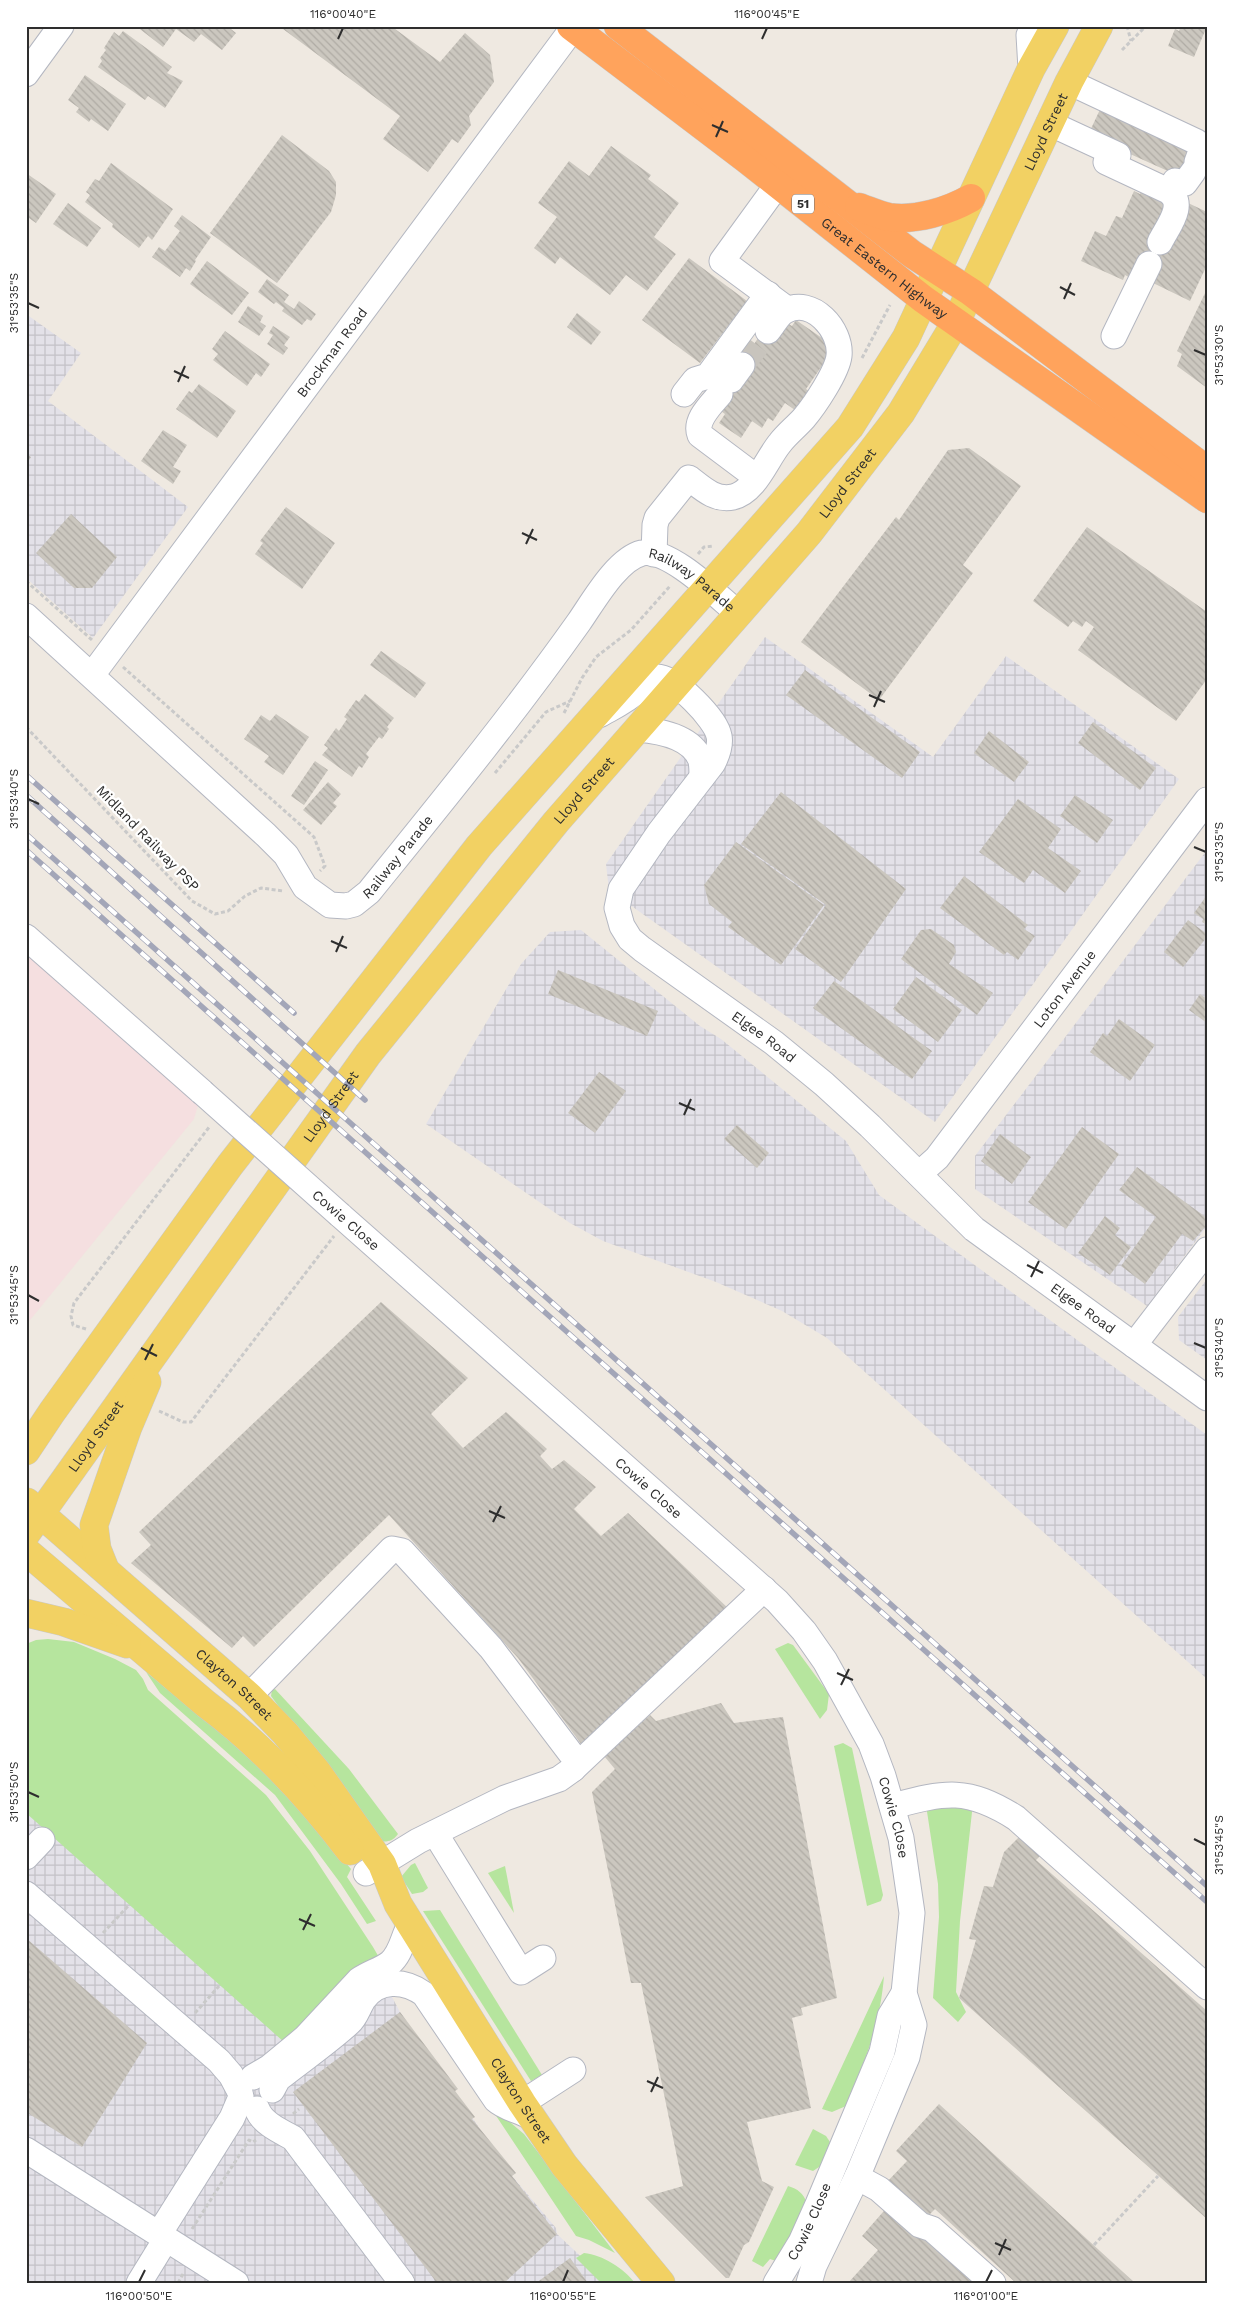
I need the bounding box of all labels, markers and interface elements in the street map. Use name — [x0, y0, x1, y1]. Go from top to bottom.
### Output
text: 116°00'40"E — [310, 7, 376, 21]
text: 116°00'45"E — [734, 7, 800, 21]
street label: Lloyd Street — [1021, 90, 1071, 173]
road number: 51 — [792, 194, 814, 213]
street label: Great Eastern Highway — [818, 214, 951, 322]
text: 31°53'35"S — [7, 273, 21, 333]
street label: Brockman Road — [293, 304, 370, 400]
text: 31°53'30"S — [1212, 325, 1226, 385]
street label: Lloyd Street — [815, 445, 879, 521]
street label: Railway Parade — [647, 545, 738, 615]
street label: Lloyd Street — [550, 753, 617, 827]
text: 31°53'40"S — [7, 769, 21, 829]
street label: Midland Railway PSP — [93, 782, 203, 894]
street label: Railway Parade — [359, 812, 436, 902]
text: 31°53'35"S — [1212, 822, 1226, 882]
street label: Loton Avenue — [1030, 947, 1099, 1031]
street label: Elgee Road — [729, 1008, 799, 1066]
street label: Lloyd Street — [300, 1068, 362, 1145]
street label: Cowie Close — [309, 1186, 383, 1254]
text: 31°53'45"S — [7, 1265, 21, 1325]
street label: Elgee Road — [1048, 1279, 1118, 1337]
text: 31°53'40"S — [1212, 1318, 1226, 1378]
street label: Lloyd Street — [65, 1397, 127, 1475]
street label: Cowie Close — [612, 1454, 686, 1522]
street label: Clayton Street — [192, 1645, 276, 1724]
text: 31°53'50"S — [7, 1762, 21, 1822]
street label: Cowie Close — [876, 1775, 912, 1859]
text: 31°53'45"S — [1212, 1815, 1226, 1875]
street label: Clayton Street — [487, 2054, 555, 2146]
street label: Cowie Close — [784, 2180, 834, 2263]
text: 116°00'50"E — [106, 2289, 173, 2303]
text: 116°00'55"E — [530, 2289, 597, 2303]
text: 116°01'00"E — [954, 2289, 1019, 2303]

